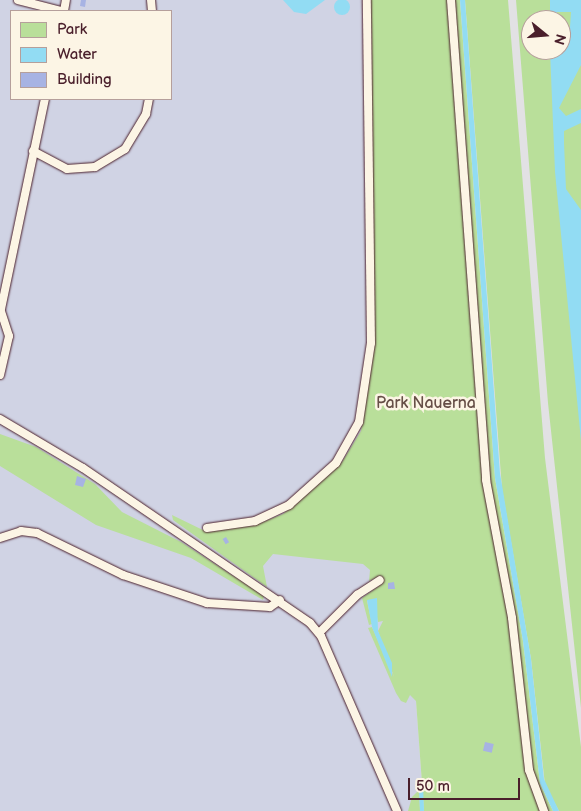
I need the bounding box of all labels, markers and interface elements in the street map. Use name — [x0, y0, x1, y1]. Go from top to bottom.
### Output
legend — [10, 10, 172, 100]
north arrow — [521, 10, 571, 60]
text: Park — [57, 20, 87, 39]
text: N — [550, 32, 570, 47]
text: Water — [57, 45, 97, 64]
text: Building — [57, 70, 112, 89]
park label: Park Nauerna — [376, 394, 476, 414]
scale bar — [411, 768, 524, 800]
text: 50 m — [416, 777, 450, 796]

